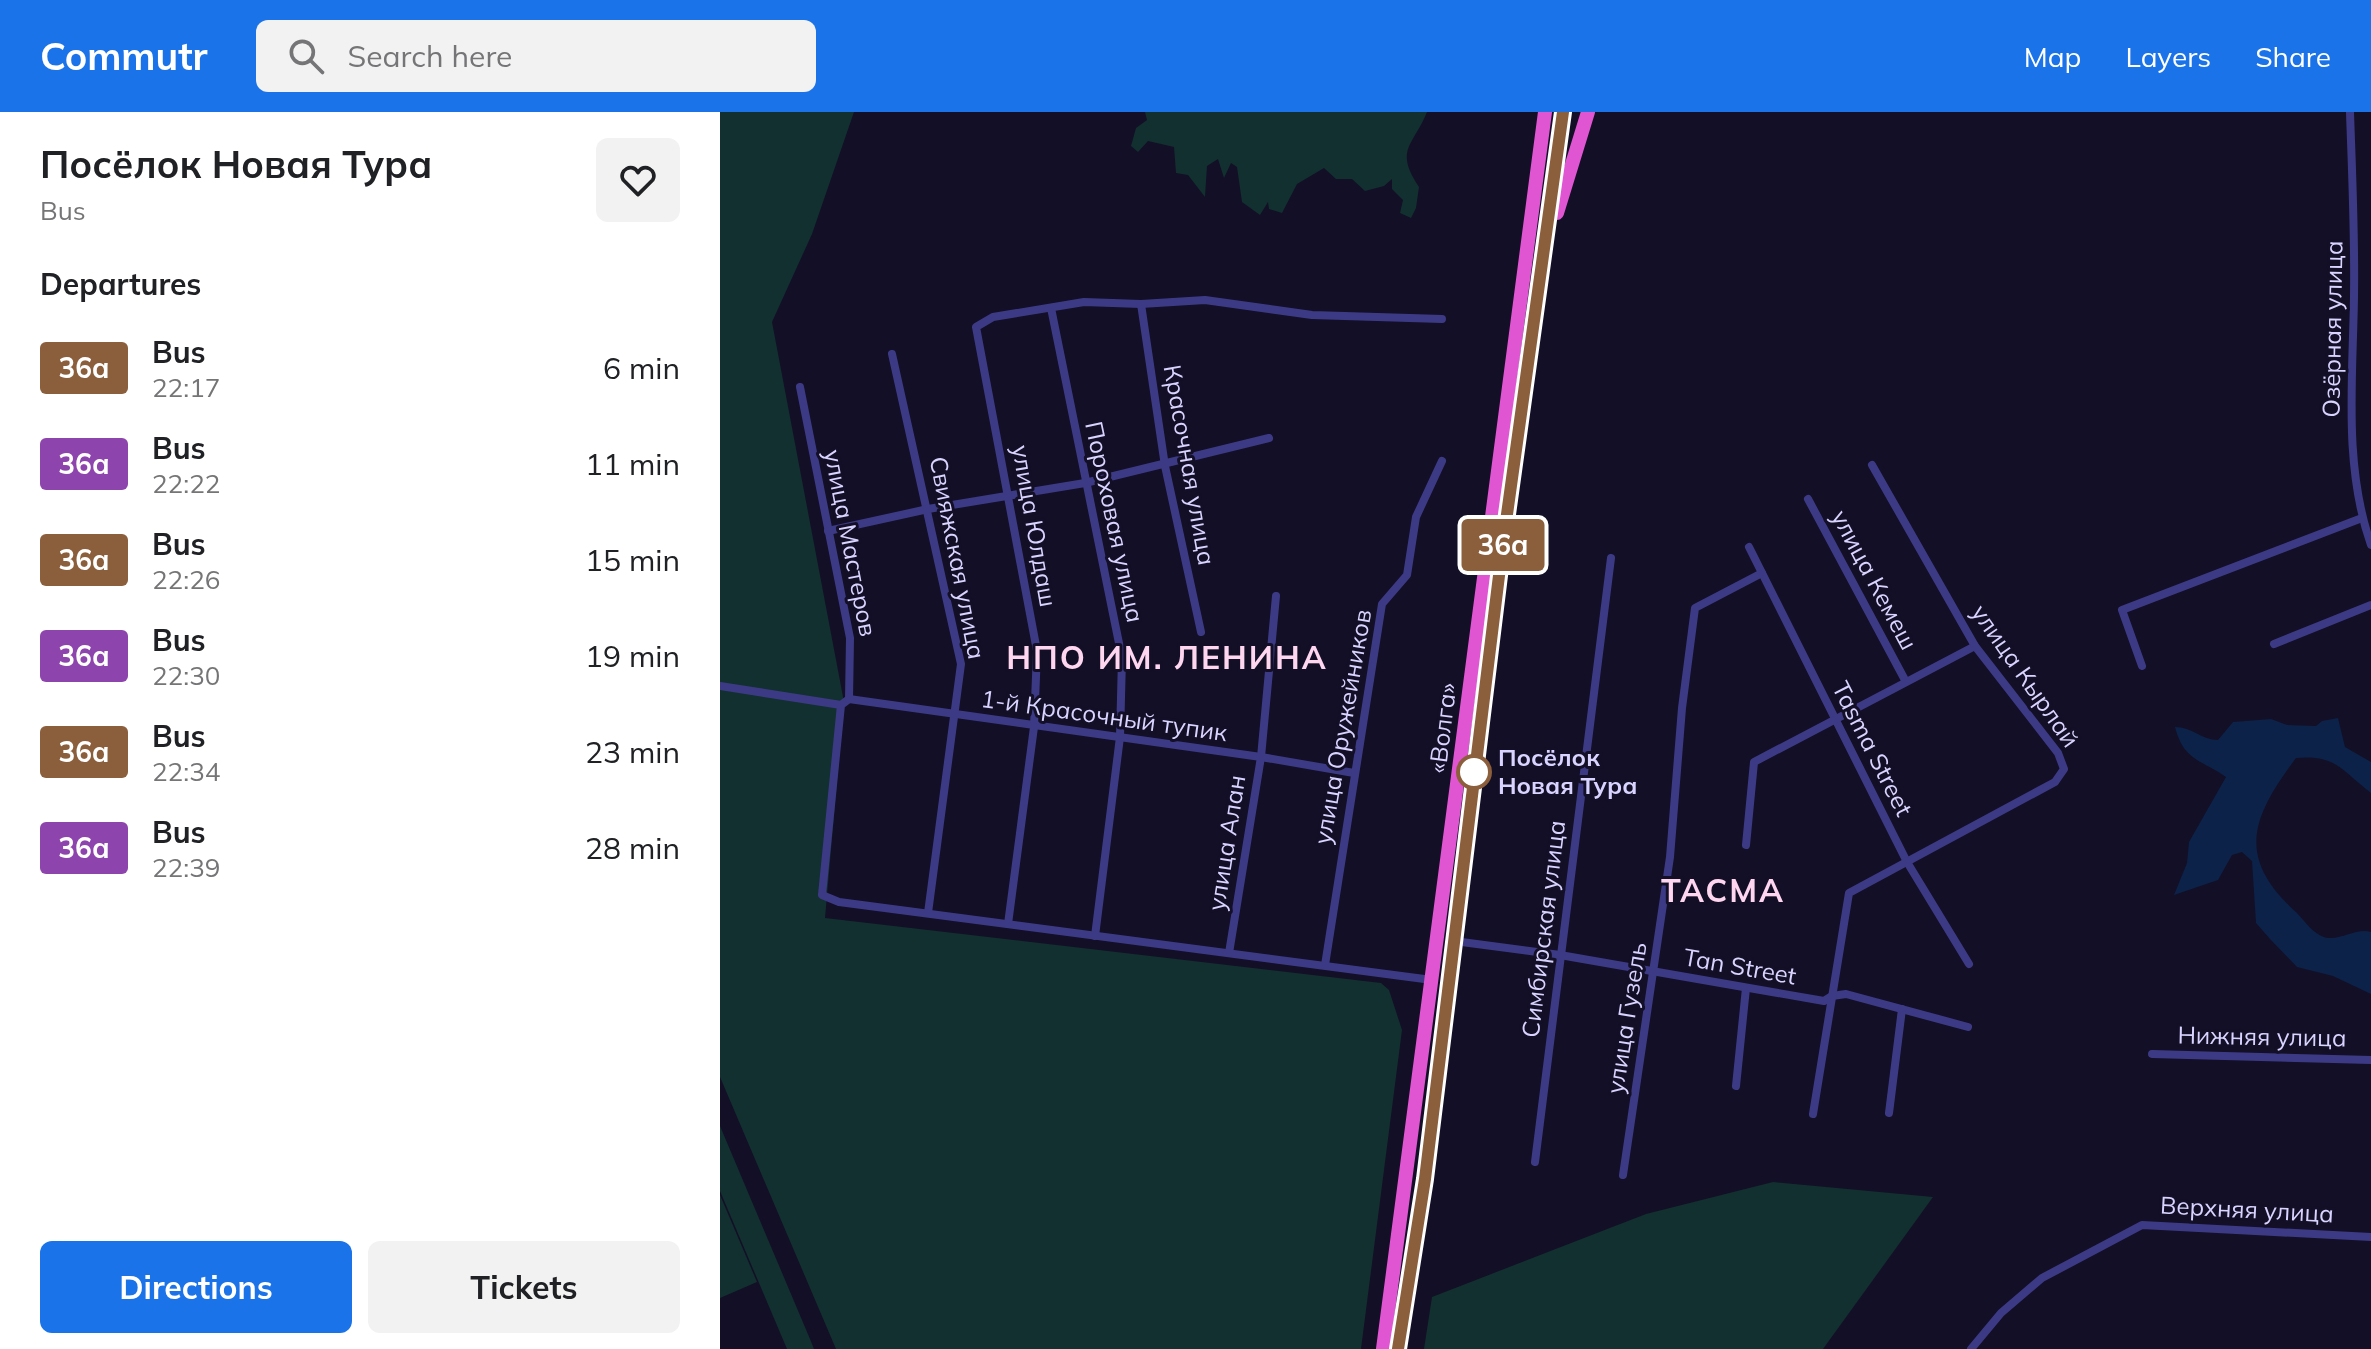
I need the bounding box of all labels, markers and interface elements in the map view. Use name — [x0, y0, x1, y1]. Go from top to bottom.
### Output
search box — [256, 20, 816, 92]
text: Commutr — [40, 32, 208, 80]
icon: search — [284, 34, 328, 78]
text: Search here — [348, 37, 512, 75]
text: Map — [2024, 39, 2081, 74]
text: Layers — [2125, 39, 2211, 74]
text: Share — [2255, 39, 2331, 74]
button: heart — [596, 138, 680, 222]
text: Посёлок Новая Тура — [40, 140, 432, 188]
text: Bus — [40, 194, 86, 227]
street label: Озёрная улица — [2315, 240, 2349, 418]
text: Departures — [40, 265, 201, 303]
text: Bus — [152, 333, 206, 371]
text: 6 min — [603, 349, 680, 387]
text: 36a — [59, 350, 109, 385]
street label: Красочная улица — [1158, 362, 1222, 567]
text: 22:17 — [152, 371, 220, 404]
street label: Пороховая улица — [1079, 418, 1151, 625]
text: Bus — [152, 429, 206, 467]
street label: улица Юлдаш — [1006, 443, 1064, 609]
text: 11 min — [585, 445, 680, 483]
text: 36а — [58, 446, 110, 481]
street label: улица Мастеров — [818, 447, 884, 639]
street label: Свияжская улица — [924, 454, 992, 662]
text: 22:22 — [152, 467, 220, 500]
street label: улица Кемеш — [1825, 504, 1924, 655]
line badge: 36a — [1457, 519, 1549, 571]
text: Bus — [152, 525, 206, 563]
text: 36a — [1478, 527, 1528, 562]
text: 15 min — [585, 541, 680, 579]
text: 36a — [59, 542, 109, 577]
text: 22:26 — [152, 563, 220, 596]
street label: улица Кырлай — [1966, 598, 2086, 753]
street label: улица Оружейников — [1307, 607, 1377, 847]
text: Bus — [152, 621, 206, 659]
text: 19 min — [585, 637, 680, 675]
district label: НПО ИМ. ЛЕНИНА — [1006, 637, 1328, 677]
text: 36а — [58, 638, 110, 673]
text: 22:30 — [152, 659, 220, 692]
street label: Tasma Street — [1826, 676, 1920, 821]
street label: «Волга» — [1422, 681, 1462, 775]
street label: 1-й Красочный тупик — [979, 683, 1229, 747]
text: Bus — [152, 717, 206, 755]
text: 23 min — [585, 733, 680, 771]
text: 36a — [59, 734, 109, 769]
place label: Посёлок Новая Тура — [1498, 742, 1637, 800]
text: 22:34 — [152, 755, 220, 788]
marker: Посёлок Новая Тура — [1457, 755, 1491, 789]
street label: улица Алан — [1200, 773, 1252, 913]
text: Bus — [152, 813, 206, 851]
street label: Симбирская улица — [1515, 818, 1571, 1039]
text: 28 min — [585, 829, 680, 867]
text: 36а — [58, 830, 110, 865]
text: 22:39 — [152, 851, 220, 884]
district label: ТАСМА — [1661, 870, 1785, 910]
street label: улица Гузель — [1599, 940, 1653, 1096]
street label: Tan Street — [1682, 941, 1799, 991]
street label: Нижняя улица — [2177, 1020, 2347, 1052]
street label: Верхняя улица — [2159, 1189, 2335, 1229]
button: Directions — [40, 1241, 352, 1333]
button: Tickets — [368, 1241, 680, 1333]

